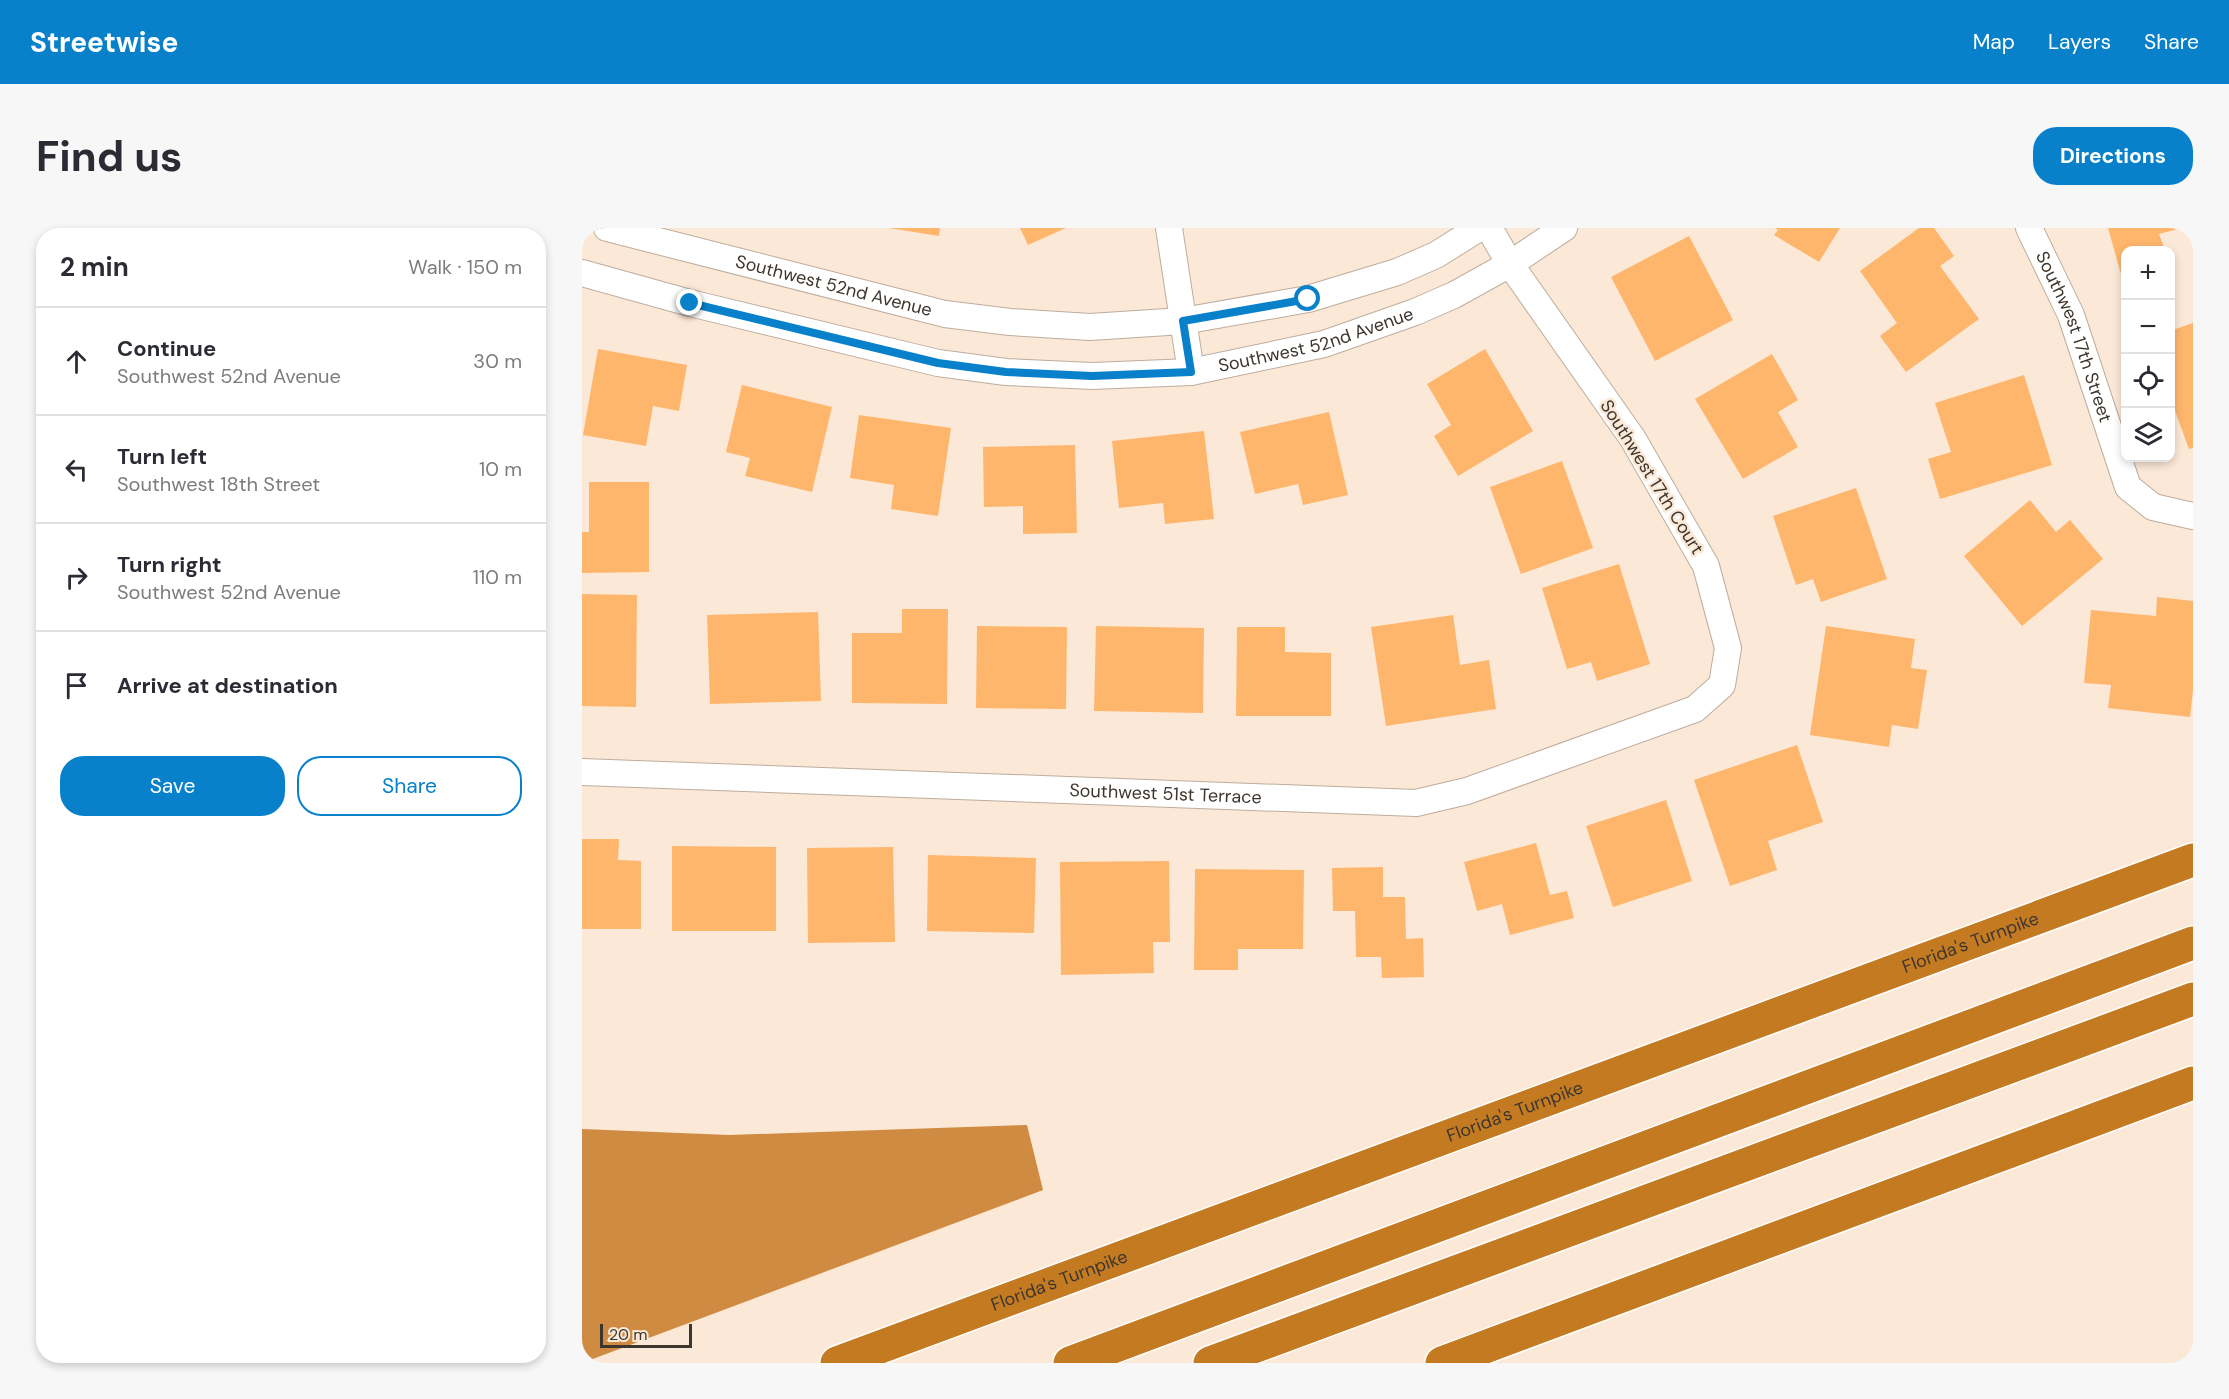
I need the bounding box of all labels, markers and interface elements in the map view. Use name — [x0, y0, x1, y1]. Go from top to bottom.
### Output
text: Streetwise — [30, 24, 178, 61]
text: Map — [1973, 28, 2015, 56]
text: Layers — [2048, 28, 2111, 56]
text: Share — [2144, 28, 2199, 56]
button: Directions — [2033, 127, 2193, 185]
text: Find us — [36, 129, 182, 184]
map controls — [2121, 246, 2175, 462]
button: + — [2121, 246, 2175, 300]
street label: Southwest 17th Street — [2030, 247, 2118, 425]
street label: Southwest 52nd Avenue — [733, 249, 935, 322]
text: 2 min — [60, 250, 129, 284]
text: Walk · 150 m — [408, 254, 522, 280]
route start — [1294, 285, 1320, 311]
route end — [676, 289, 702, 315]
button: − — [2121, 300, 2175, 354]
street label: Southwest 52nd Avenue — [1216, 302, 1417, 378]
text: Continue — [117, 334, 216, 363]
icon: ahead — [60, 345, 93, 378]
text: 30 m — [473, 348, 522, 374]
button: locate — [2121, 354, 2175, 408]
text: Southwest 52nd Avenue — [117, 363, 341, 389]
street label: Southwest 17th Court — [1595, 395, 1709, 559]
button: layers — [2121, 408, 2175, 462]
text: Turn left — [117, 442, 207, 471]
icon: left — [60, 453, 93, 486]
text: 10 m — [479, 456, 522, 482]
text: Southwest 18th Street — [117, 471, 320, 497]
text: Turn right — [117, 550, 222, 579]
icon: right — [60, 561, 93, 594]
text: 110 m — [473, 564, 522, 590]
text: Southwest 52nd Avenue — [117, 579, 341, 605]
icon: arrive — [60, 669, 93, 702]
text: Arrive at destination — [117, 671, 338, 700]
button: Save — [60, 756, 285, 816]
button: Share — [297, 756, 522, 816]
street label: Southwest 51st Terrace — [1069, 778, 1262, 809]
street label: Florida's Turnpike — [1899, 906, 2042, 979]
street label: Florida's Turnpike — [1443, 1075, 1587, 1148]
street label: Florida's Turnpike — [988, 1244, 1131, 1317]
scale bar — [600, 1321, 692, 1348]
text: 20 m — [609, 1324, 648, 1345]

